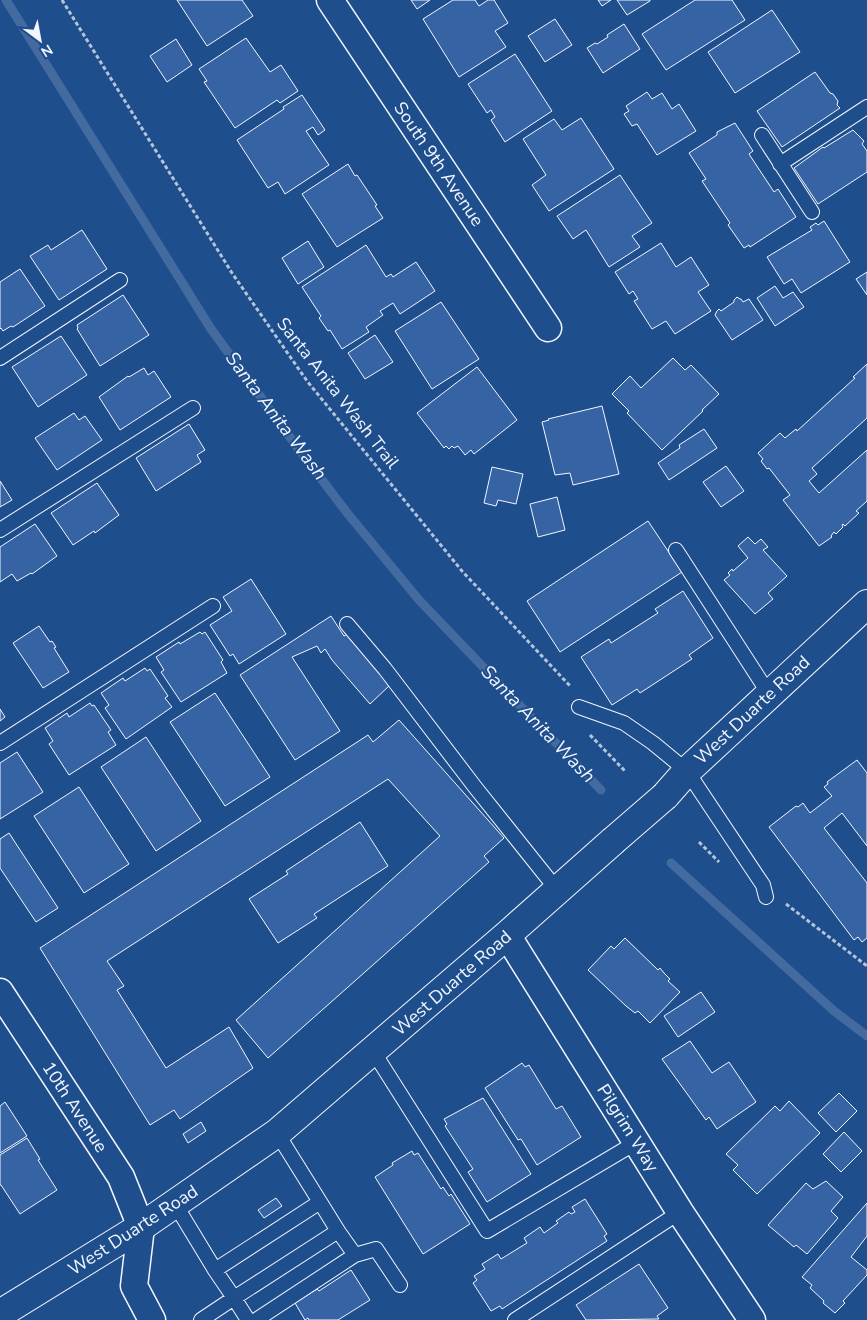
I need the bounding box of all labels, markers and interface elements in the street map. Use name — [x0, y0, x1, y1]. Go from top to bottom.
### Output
north arrow — [15, 15, 65, 65]
text: N — [37, 40, 56, 61]
street label: South 9th Avenue — [388, 97, 490, 231]
street label: Santa Anita Wash Trail — [272, 313, 404, 473]
water label: Santa Anita Wash — [220, 347, 332, 485]
street label: West Duarte Road — [689, 650, 815, 770]
water label: Santa Anita Wash — [475, 659, 601, 789]
street label: West Duarte Road — [388, 925, 516, 1041]
street label: 10th Avenue — [37, 1057, 113, 1157]
street label: Pilgrim Way — [591, 1079, 665, 1177]
street label: West Duarte Road — [64, 1179, 202, 1281]

